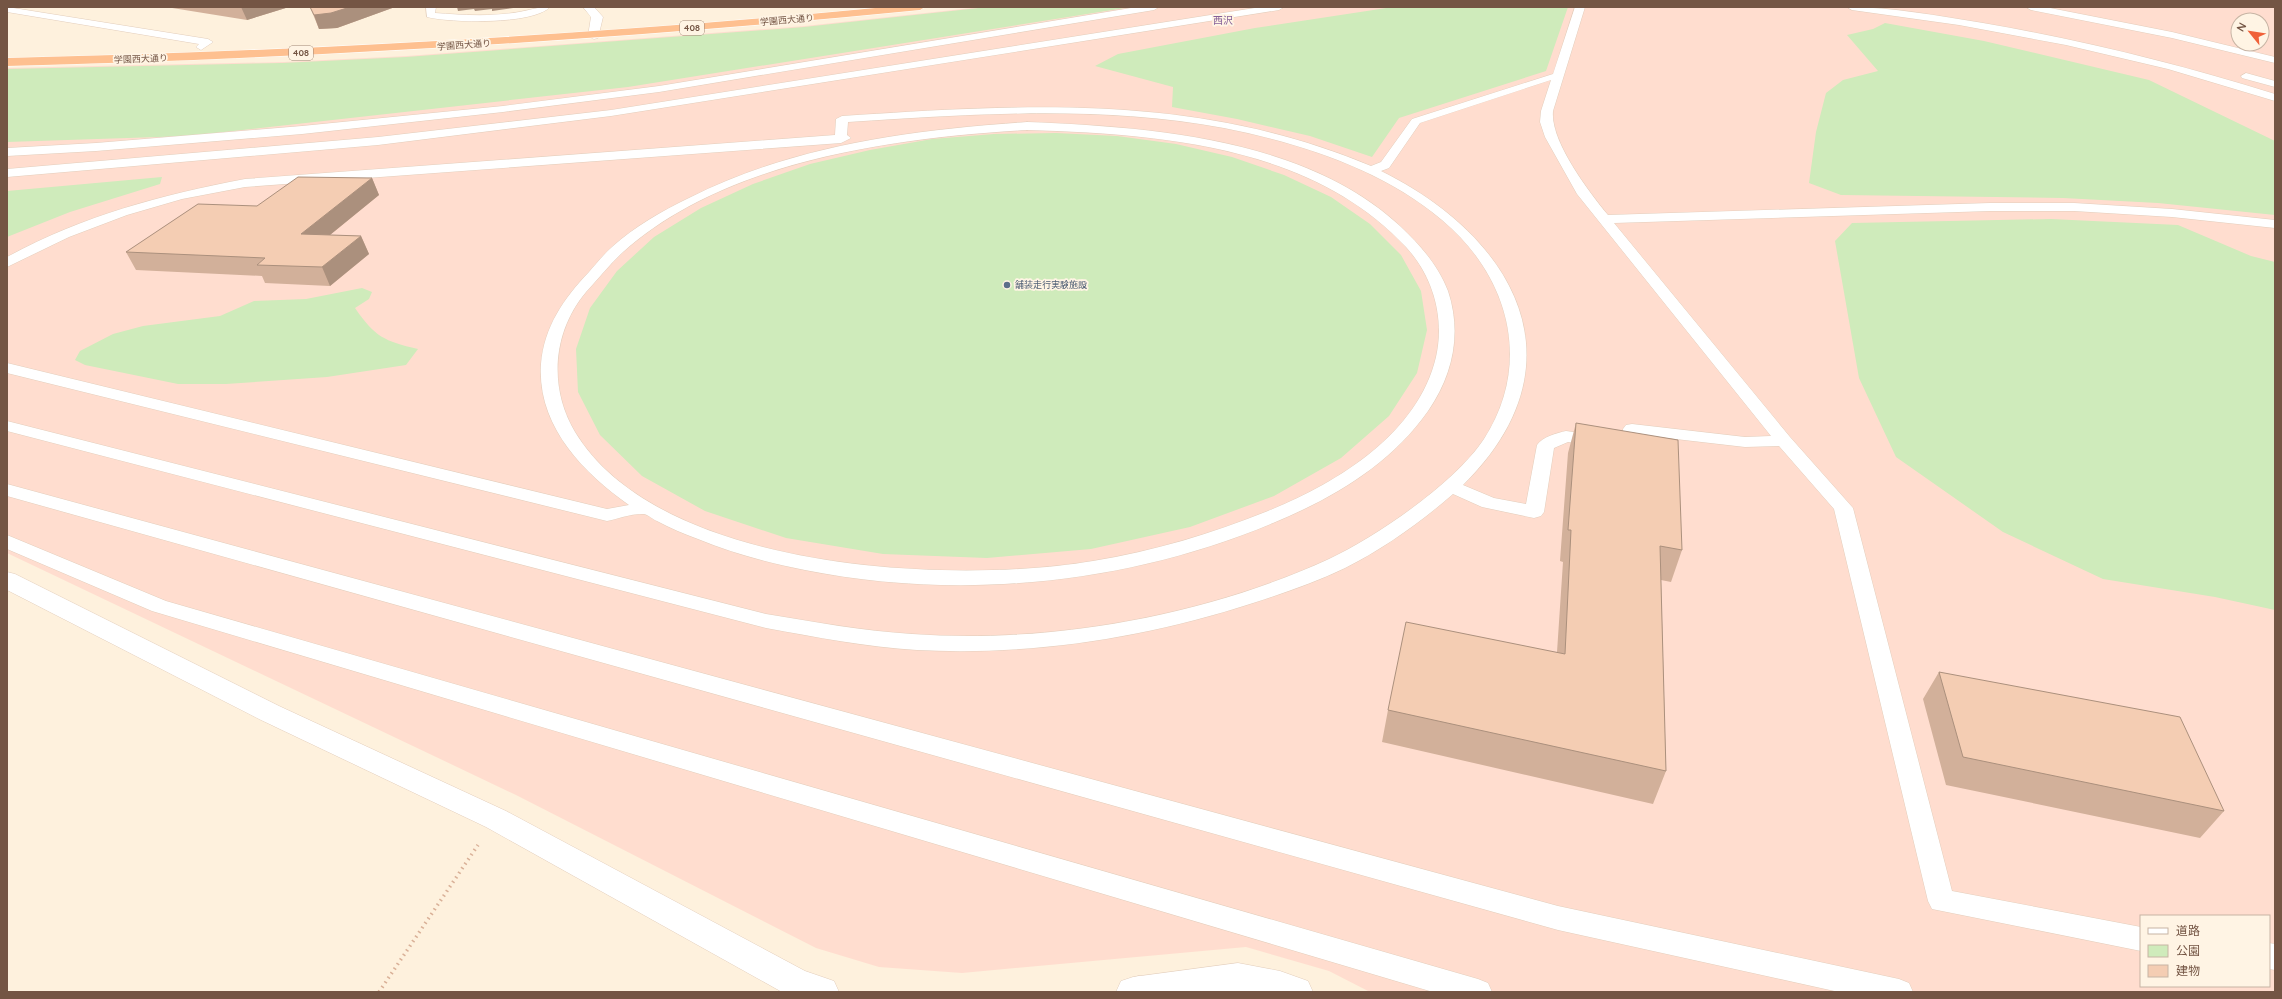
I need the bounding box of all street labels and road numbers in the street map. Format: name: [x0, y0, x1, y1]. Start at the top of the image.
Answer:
street label: 学園西大通り: [760, 12, 814, 27]
road number: 408: [680, 21, 704, 35]
street label: 学園西大通り: [437, 37, 491, 52]
road number: 408: [289, 46, 313, 60]
street label: 学園西大通り: [114, 52, 168, 65]

